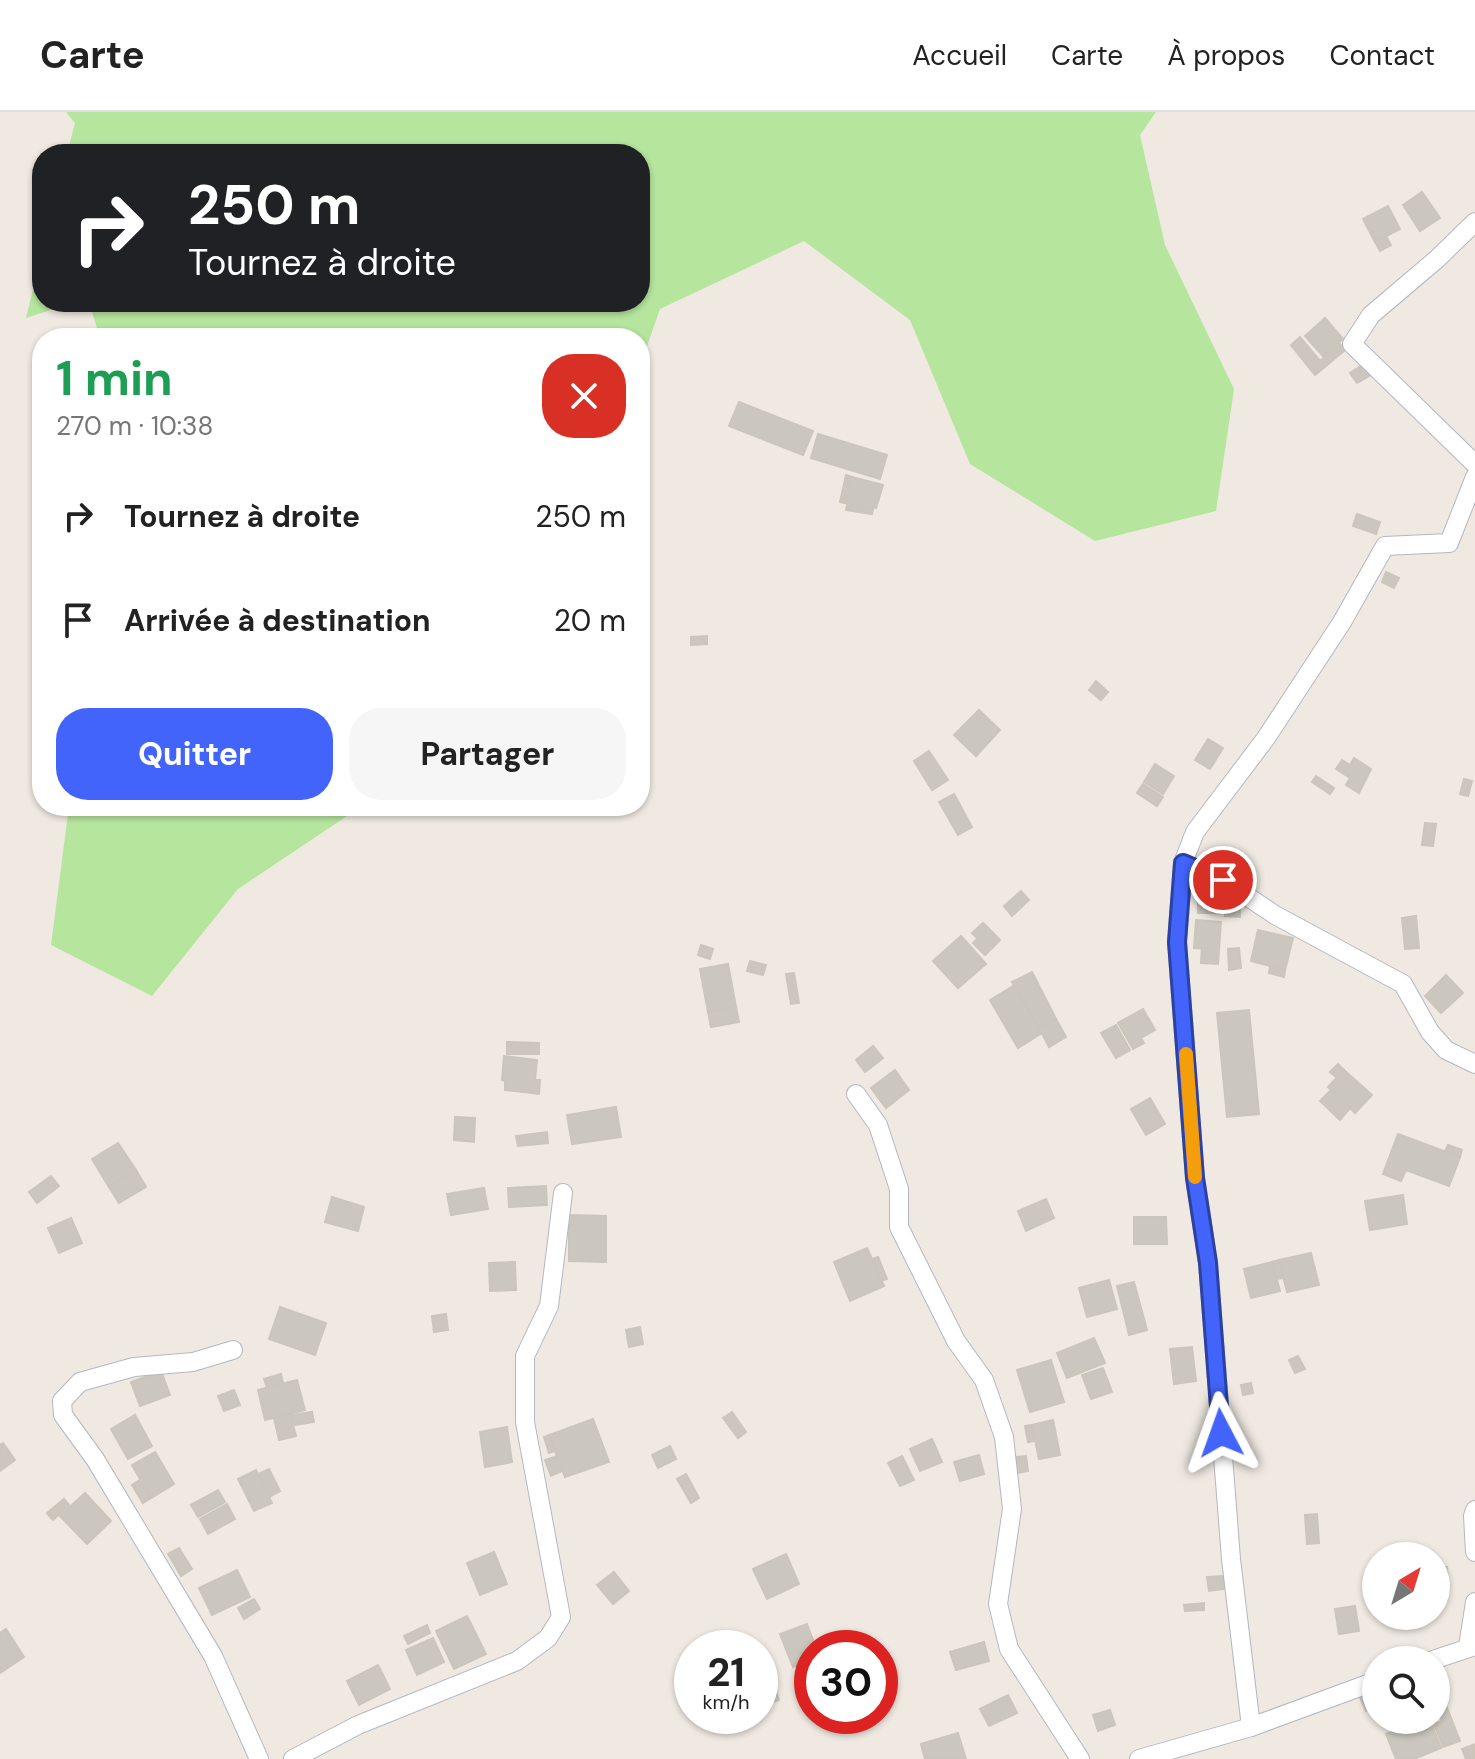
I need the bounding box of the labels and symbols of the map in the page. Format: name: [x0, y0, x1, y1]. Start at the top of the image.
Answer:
pin: [1189, 846, 1257, 914]
position arrow: [1179, 1391, 1263, 1475]
north arrow: [1362, 1542, 1450, 1630]
speed limit sign: 30: [794, 1630, 898, 1734]

